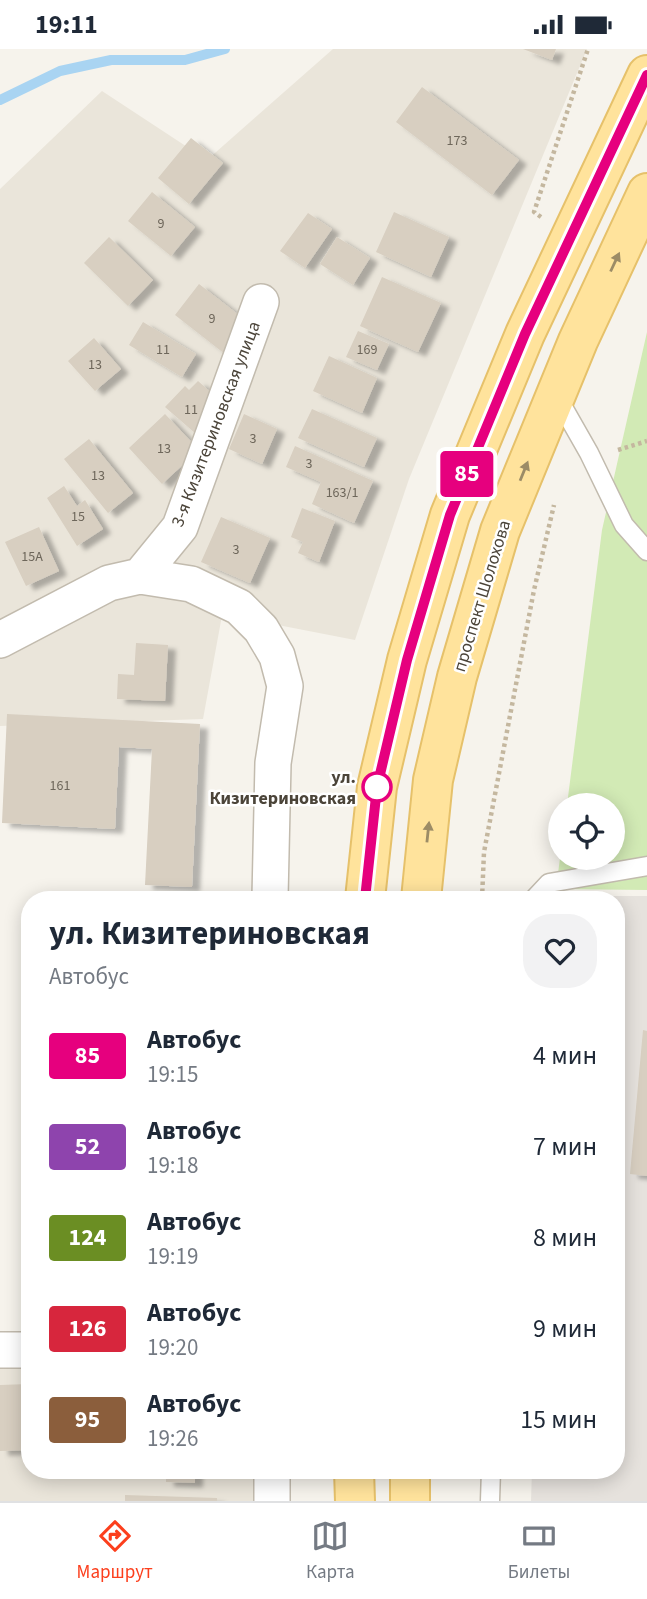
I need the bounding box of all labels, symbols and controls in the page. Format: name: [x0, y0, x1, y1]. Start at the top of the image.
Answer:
text: 19:11: [35, 6, 98, 43]
house number: 173: [447, 131, 467, 151]
house number: 9: [158, 214, 165, 234]
one-way arrow: [610, 252, 621, 273]
house number: 9: [209, 309, 216, 329]
street label: 3-я Кизитериновская улица: [167, 318, 265, 530]
house number: 11: [156, 340, 170, 360]
house number: 169: [357, 340, 377, 360]
house number: 13: [88, 355, 102, 375]
house number: 11: [184, 400, 198, 420]
house number: 3: [250, 431, 256, 447]
house number: 13: [157, 439, 171, 459]
line badge: 85: [435, 451, 498, 497]
house number: 3: [306, 454, 313, 474]
text: 85: [454, 456, 480, 491]
one-way arrow: [519, 461, 530, 482]
house number: 13: [91, 466, 105, 486]
house number: 163/1: [326, 483, 358, 503]
house number: 15: [71, 507, 85, 527]
street label: проспект Шолохова: [447, 517, 517, 675]
house number: 3: [233, 540, 240, 560]
house number: 15А: [21, 547, 43, 567]
place label: ул. Кизитериновская: [209, 765, 356, 811]
marker: ул. Кизитериновская: [362, 772, 392, 802]
house number: 161: [50, 776, 70, 796]
map controls: [548, 793, 625, 870]
button: locate: [548, 793, 625, 870]
one-way arrow: [422, 820, 433, 842]
text: ул. Кизитериновская: [49, 910, 370, 957]
button: heart: [523, 914, 597, 988]
text: Автобус: [49, 960, 129, 993]
text: Автобус: [147, 1021, 241, 1058]
text: 4 мин: [533, 1037, 597, 1074]
text: 85: [75, 1038, 100, 1073]
text: 19:15: [147, 1058, 198, 1091]
text: Автобус: [147, 1112, 241, 1149]
text: 7 мин: [533, 1128, 597, 1165]
text: 52: [75, 1129, 100, 1164]
text: 19:18: [147, 1149, 198, 1182]
text: Автобус: [147, 1203, 241, 1240]
text: 8 мин: [533, 1219, 597, 1256]
text: 124: [68, 1220, 107, 1255]
text: 19:19: [147, 1240, 198, 1273]
text: Автобус: [147, 1294, 241, 1331]
text: 9 мин: [533, 1310, 597, 1347]
text: 126: [68, 1311, 107, 1346]
text: 19:20: [147, 1331, 198, 1364]
text: Автобус: [147, 1385, 241, 1422]
text: 15 мин: [520, 1401, 597, 1438]
text: 95: [75, 1402, 100, 1437]
text: 19:26: [147, 1422, 198, 1455]
tab: Маршрут: [77, 1517, 153, 1586]
tab: Карта: [306, 1517, 355, 1586]
tab: Билеты: [508, 1517, 570, 1586]

